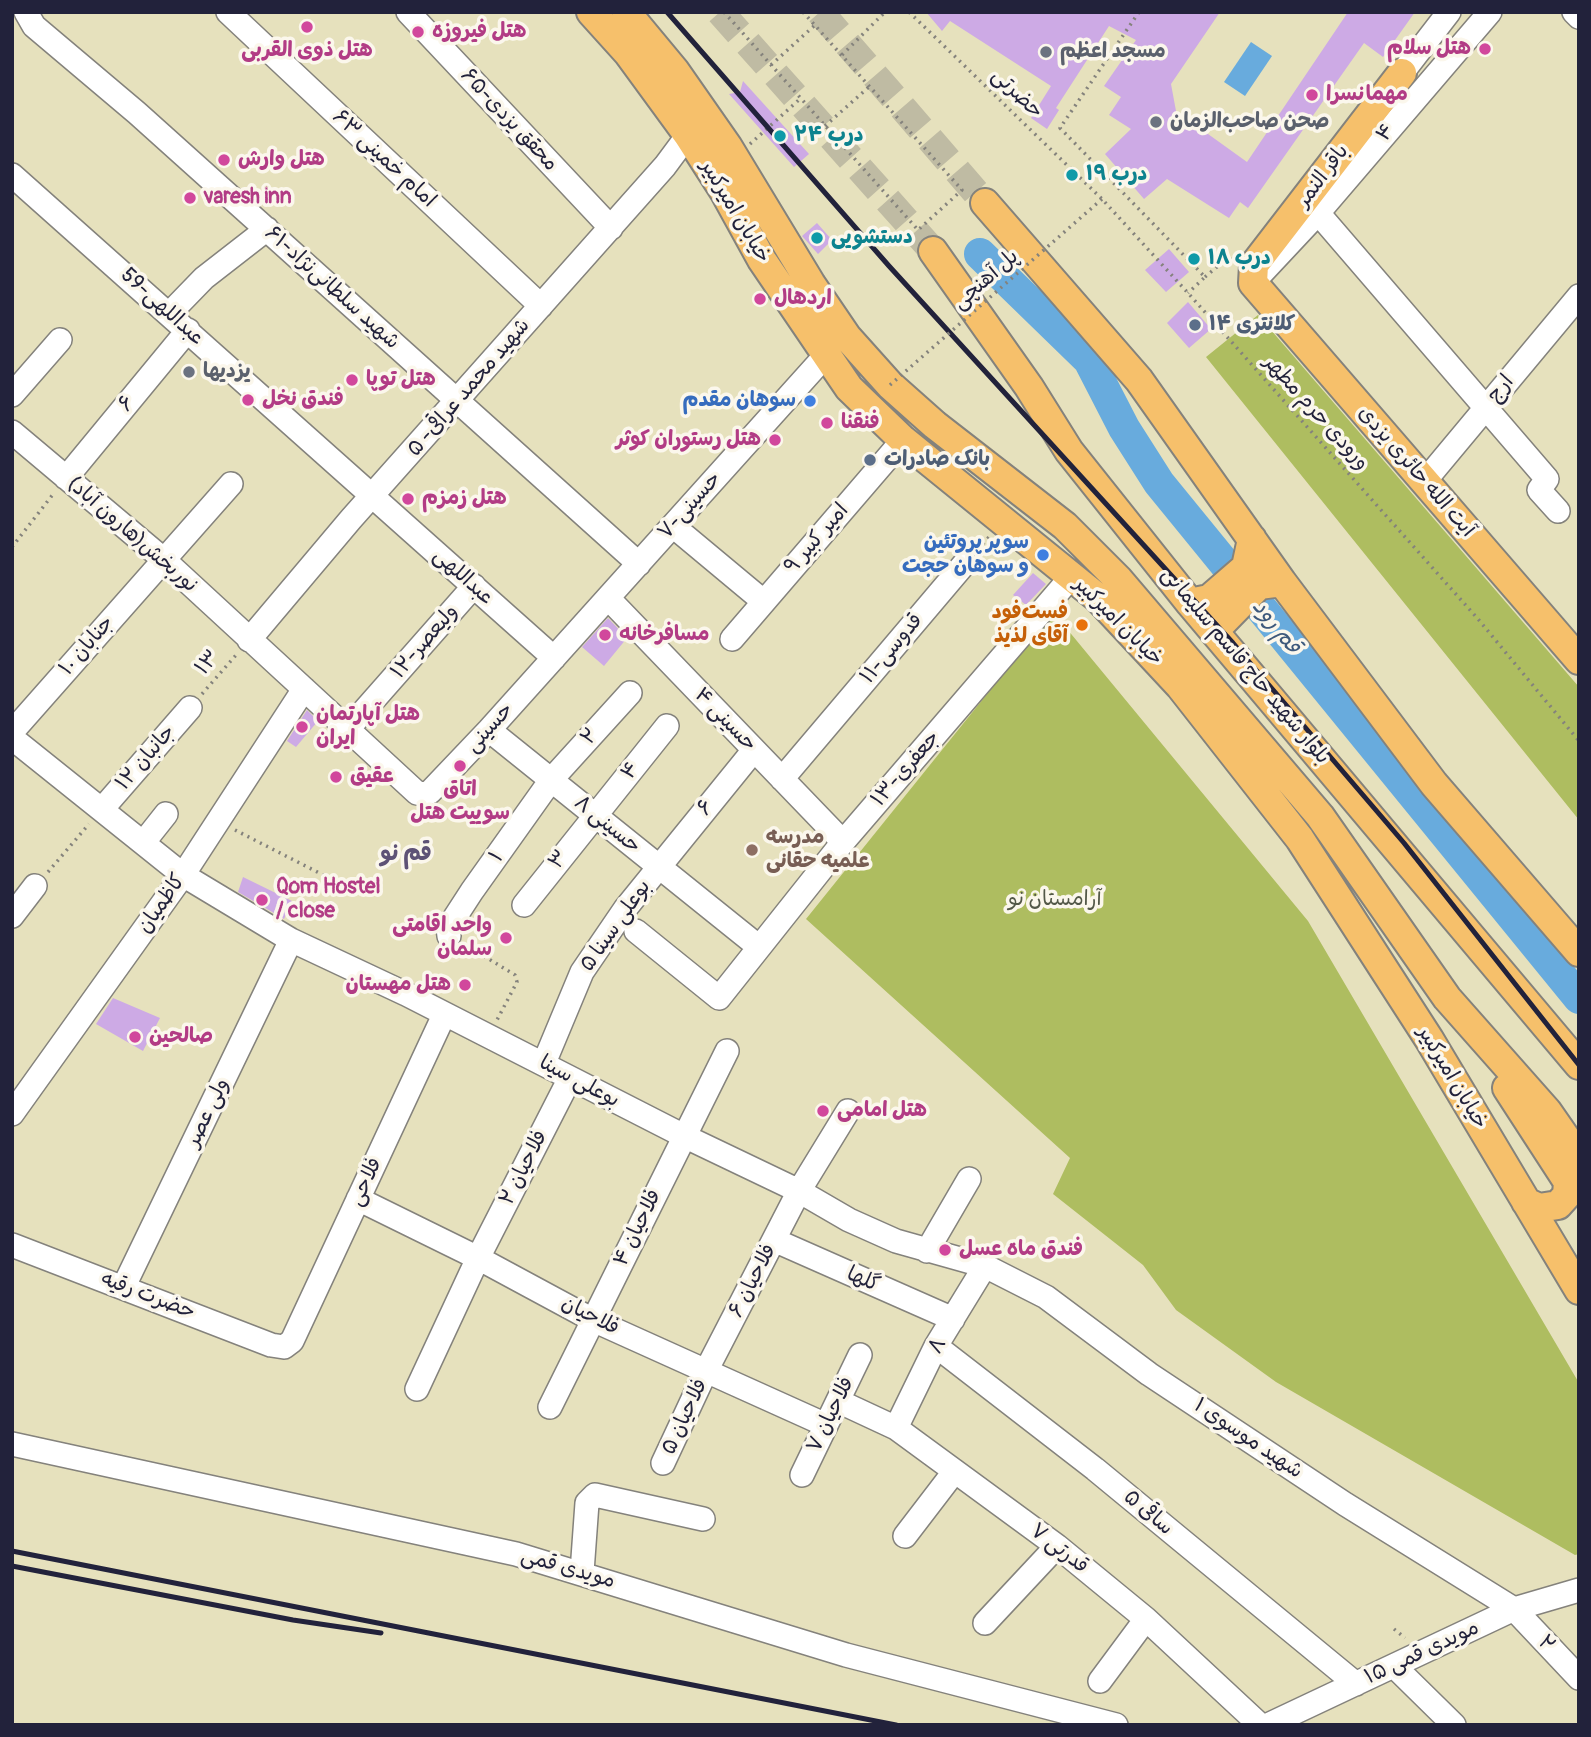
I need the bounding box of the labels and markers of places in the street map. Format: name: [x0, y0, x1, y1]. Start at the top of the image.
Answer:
marker: هتل ذوی القربی: [299, 19, 315, 35]
place label: هتل فیروزه: [432, 19, 526, 45]
marker: هتل فیروزه: [410, 24, 426, 40]
place label: هتل سلام: [1387, 36, 1471, 62]
place label: هتل ذوی القربی: [241, 38, 373, 64]
place label: مسجد اعظم: [1060, 39, 1166, 65]
marker: هتل سلام: [1477, 41, 1493, 57]
marker: مسجد اعظم: [1038, 44, 1054, 60]
place label: مهمانسرا: [1326, 82, 1408, 108]
marker: مهمانسرا: [1304, 87, 1320, 103]
place label: صحن صاحب‌الزمان: [1170, 109, 1329, 135]
marker: صحن صاحب‌الزمان: [1148, 114, 1164, 130]
place label: درب ۲۴: [794, 123, 864, 149]
marker: درب ۲۴: [772, 128, 788, 144]
place label: هتل وارش: [238, 147, 325, 173]
marker: هتل وارش: [216, 152, 232, 168]
place label: درب ۱۹: [1086, 162, 1147, 188]
marker: درب ۱۹: [1064, 167, 1080, 183]
place label: varesh inn: [204, 185, 292, 211]
marker: varesh inn: [182, 190, 198, 206]
place label: دستشویی: [831, 225, 913, 251]
marker: دستشویی: [809, 230, 825, 246]
place label: درب ۱۸: [1208, 246, 1271, 272]
marker: درب ۱۸: [1186, 251, 1202, 267]
place label: اردهال: [774, 286, 832, 312]
marker: اردهال: [752, 291, 768, 307]
place label: کلانتری ۱۴: [1209, 312, 1295, 338]
marker: کلانتری ۱۴: [1187, 317, 1203, 333]
place label: یزدیها: [203, 359, 251, 385]
marker: یزدیها: [181, 364, 197, 380]
place label: هتل توپا: [366, 367, 436, 393]
marker: هتل توپا: [344, 372, 360, 388]
place label: فندق نخل: [262, 387, 344, 413]
place label: سوهان مقدم: [683, 388, 796, 414]
marker: فندق نخل: [240, 392, 256, 408]
marker: سوهان مقدم: [802, 393, 818, 409]
place label: فنقنا: [841, 410, 880, 436]
marker: فنقنا: [819, 415, 835, 431]
place label: هتل رستوران کوثر: [616, 427, 761, 453]
marker: هتل رستوران کوثر: [767, 432, 783, 448]
place label: بانک صادرات: [884, 447, 990, 473]
marker: بانک صادرات: [862, 452, 878, 468]
place label: هتل زمزم: [422, 486, 507, 512]
marker: هتل زمزم: [400, 491, 416, 507]
place label: سوپر پروتئین و سوهان حجت: [902, 530, 1029, 580]
marker: سوپر پروتئین و سوهان حجت: [1035, 547, 1051, 563]
place label: فست‌فود آقای لذیذ: [992, 600, 1068, 650]
marker: فست‌فود آقای لذیذ: [1074, 617, 1090, 633]
place label: مسافرخانه: [619, 622, 710, 648]
marker: مسافرخانه: [597, 627, 613, 643]
place label: هتل آپارتمان ایران: [316, 702, 420, 752]
marker: هتل آپارتمان ایران: [294, 719, 310, 735]
marker: اتاق سوییت هتل: [452, 758, 468, 774]
place label: عقیق: [350, 764, 394, 790]
marker: عقیق: [328, 769, 344, 785]
place label: اتاق سوییت هتل: [410, 777, 510, 827]
place label: مدرسه علمیه حقانی: [766, 825, 869, 875]
marker: مدرسه علمیه حقانی: [744, 842, 760, 858]
place label: Qom Hostel / close: [276, 875, 380, 925]
marker: Qom Hostel / close: [254, 892, 270, 908]
place label: واحد اقامتی سلمان: [392, 913, 492, 963]
marker: واحد اقامتی سلمان: [498, 930, 514, 946]
place label: هتل مهستان: [345, 972, 451, 998]
marker: هتل مهستان: [457, 977, 473, 993]
place label: صالحین: [149, 1024, 213, 1050]
marker: صالحین: [127, 1029, 143, 1045]
place label: هتل امامی: [837, 1098, 927, 1124]
marker: هتل امامی: [815, 1103, 831, 1119]
place label: فندق ماه عسل: [959, 1237, 1083, 1263]
marker: فندق ماه عسل: [937, 1242, 953, 1258]

